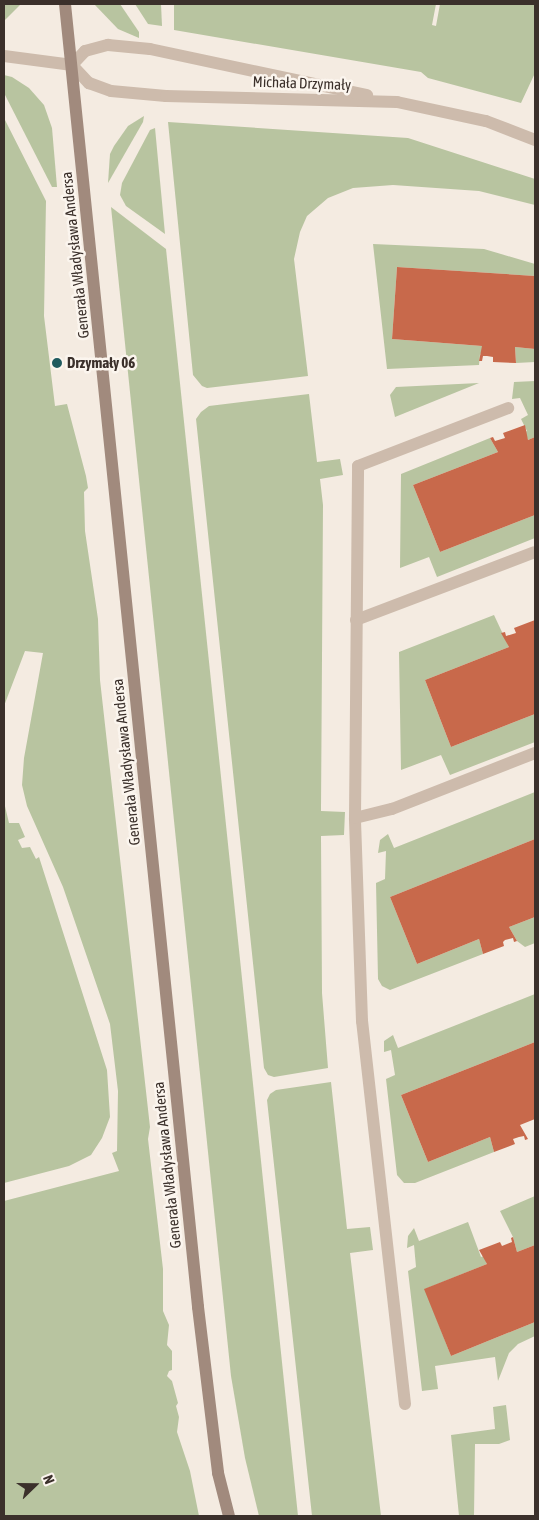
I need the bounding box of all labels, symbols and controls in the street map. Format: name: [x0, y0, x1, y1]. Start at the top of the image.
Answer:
street label: Michała Drzymały: [252, 72, 352, 94]
street label: Generała Władysława Andersa: [57, 171, 93, 339]
place label: Drzymały 06: [67, 354, 135, 372]
marker: Drzymały 06: [51, 357, 63, 369]
street label: Generała Władysława Andersa: [108, 678, 144, 846]
street label: Generała Władysława Andersa: [149, 1081, 185, 1249]
north arrow: [10, 1460, 60, 1510]
text: N: [40, 1473, 58, 1486]

